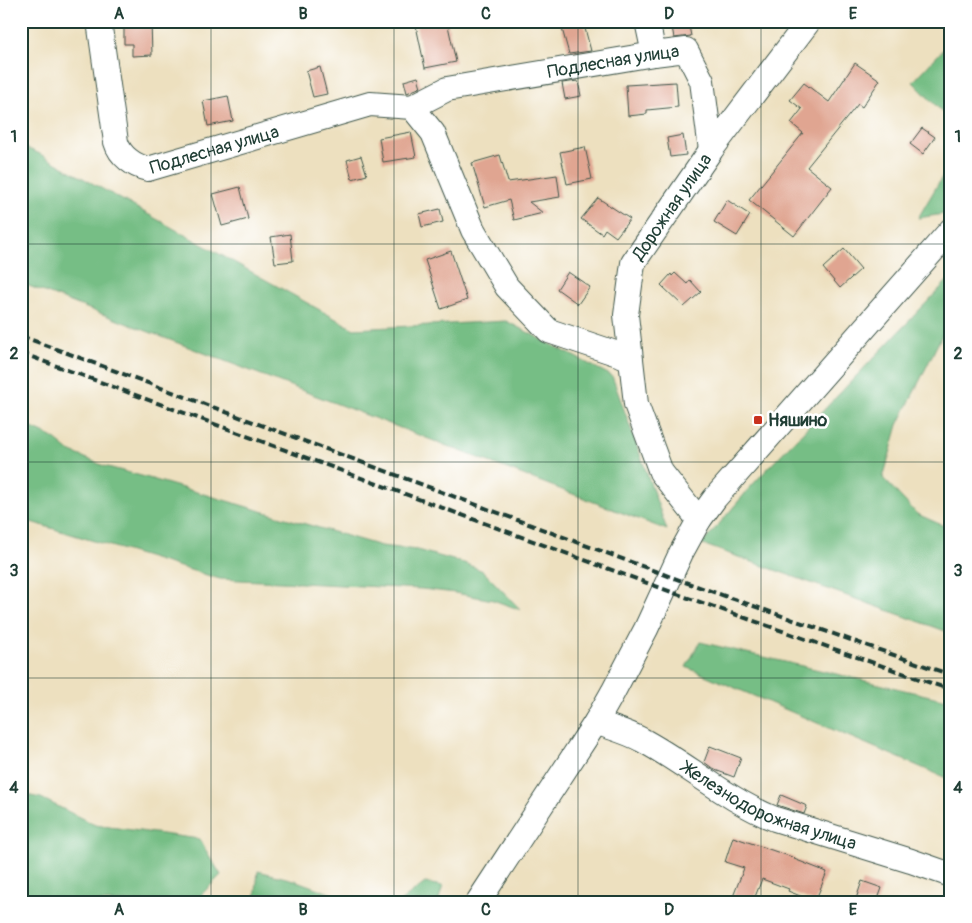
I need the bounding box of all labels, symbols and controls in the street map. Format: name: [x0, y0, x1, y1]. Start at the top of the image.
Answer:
text: A: [114, 4, 125, 24]
text: B: [298, 4, 308, 24]
text: C: [481, 4, 491, 24]
text: D: [664, 4, 674, 24]
text: E: [849, 4, 858, 24]
street label: Подлесная улица: [546, 39, 681, 83]
street label: Подлесная улица: [147, 120, 281, 179]
text: 1: [11, 127, 17, 147]
text: 1: [955, 127, 961, 147]
street label: Дорожная улица: [626, 149, 717, 265]
text: 2: [10, 344, 19, 364]
text: 2: [954, 344, 963, 364]
place label: Няшино: [768, 409, 828, 432]
marker: Няшино: [752, 414, 764, 426]
text: 3: [10, 561, 19, 581]
text: 3: [954, 561, 963, 581]
street label: Железнодорожная улица: [675, 755, 859, 855]
text: 4: [9, 778, 19, 798]
text: 4: [953, 778, 963, 798]
text: A: [114, 900, 125, 920]
text: B: [298, 900, 308, 920]
text: C: [481, 900, 491, 920]
text: D: [664, 900, 674, 920]
text: E: [849, 900, 858, 920]

